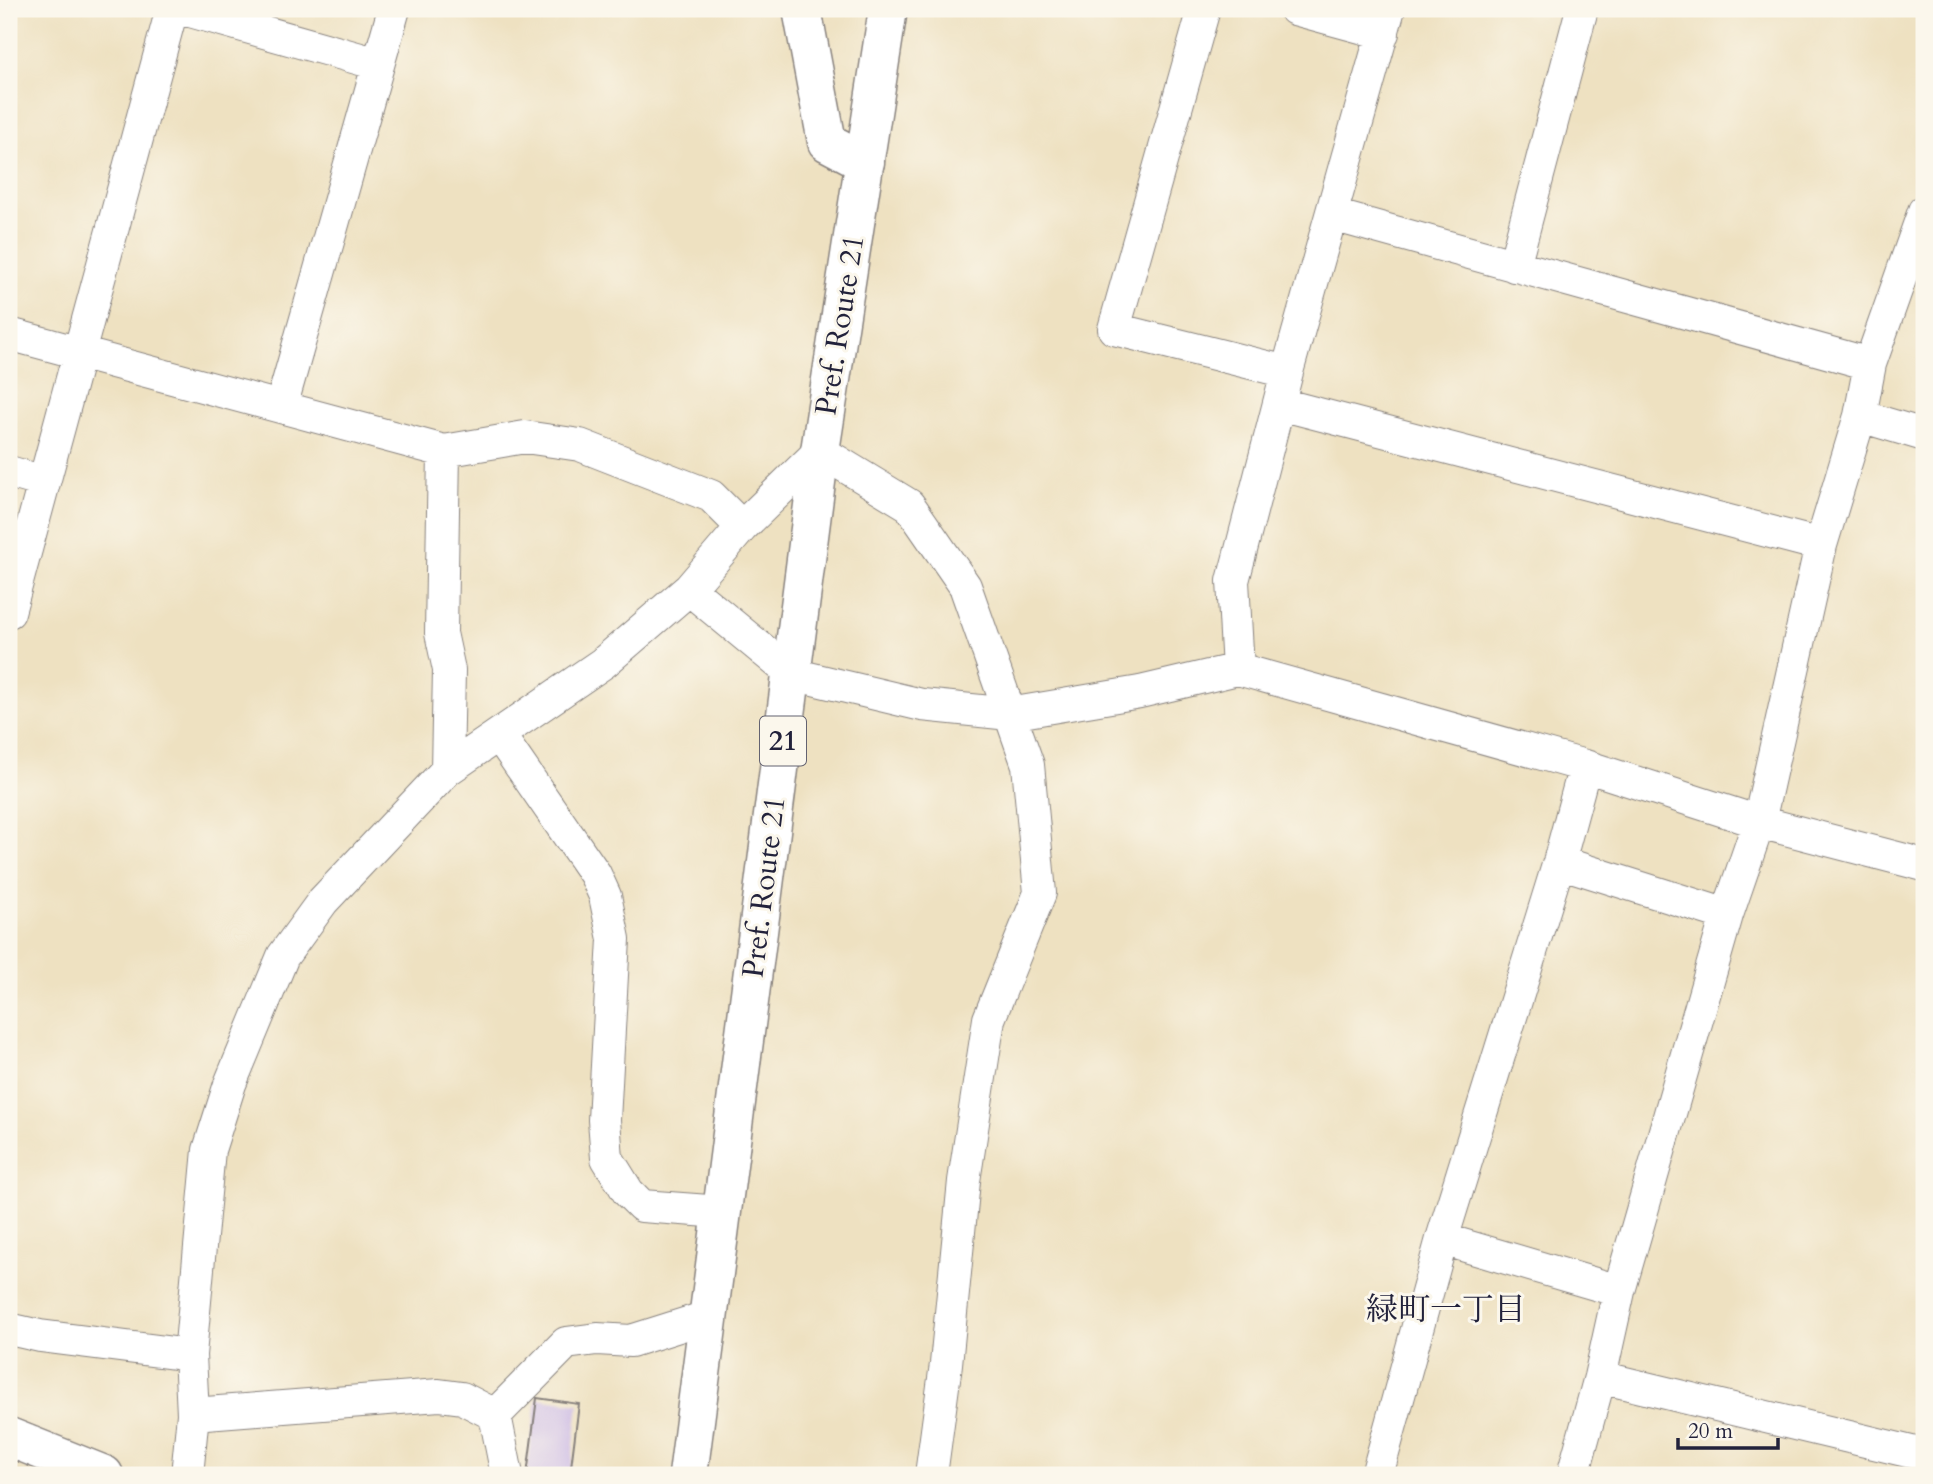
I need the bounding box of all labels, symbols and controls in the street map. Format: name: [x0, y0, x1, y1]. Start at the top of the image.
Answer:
street label: Pref. Route 21: [805, 232, 875, 418]
road number: 21: [760, 716, 806, 766]
street label: Pref. Route 21: [733, 794, 795, 980]
district label: 緑町一丁目: [1366, 1288, 1526, 1332]
scale bar: [1678, 1407, 1777, 1451]
text: 20 m: [1688, 1417, 1733, 1446]

